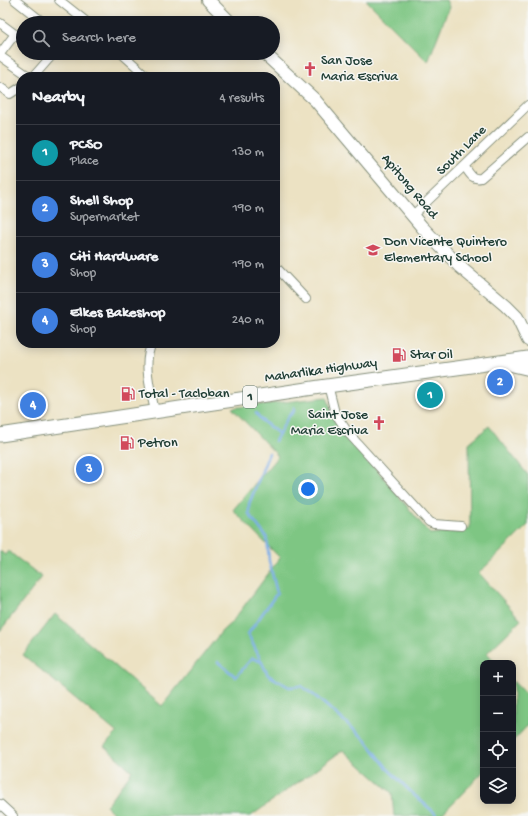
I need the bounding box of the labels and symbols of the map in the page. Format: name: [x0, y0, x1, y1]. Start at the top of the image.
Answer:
place label: San Jose Maria Escriva: [321, 53, 399, 86]
church icon: San Jose Maria Escriva: [302, 61, 318, 77]
street label: South Lane: [433, 122, 491, 180]
street label: Apitong Road: [377, 151, 442, 224]
place label: Don Vicente Quintero Elementary School: [383, 234, 507, 267]
school or university icon: Don Vicente Quintero Elementary School: [365, 242, 381, 258]
fuel station icon: Star Oil: [391, 347, 407, 363]
place label: Star Oil: [410, 347, 453, 364]
street label: Maharlika Highway: [264, 355, 378, 387]
pin: 2: [487, 367, 513, 397]
pin: 1: [417, 380, 443, 410]
fuel station icon: Total - Tacloban: [120, 386, 136, 402]
place label: Total - Tacloban: [138, 386, 230, 403]
road number: 1: [243, 386, 257, 408]
pin: 4: [20, 390, 46, 420]
place label: Saint Jose Maria Escriva: [291, 407, 369, 440]
church icon: Saint Jose Maria Escriva: [371, 415, 387, 431]
fuel station icon: Petron: [119, 435, 135, 451]
place label: Petron: [137, 435, 178, 452]
pin: 3: [76, 454, 102, 484]
your location: [298, 479, 318, 499]

